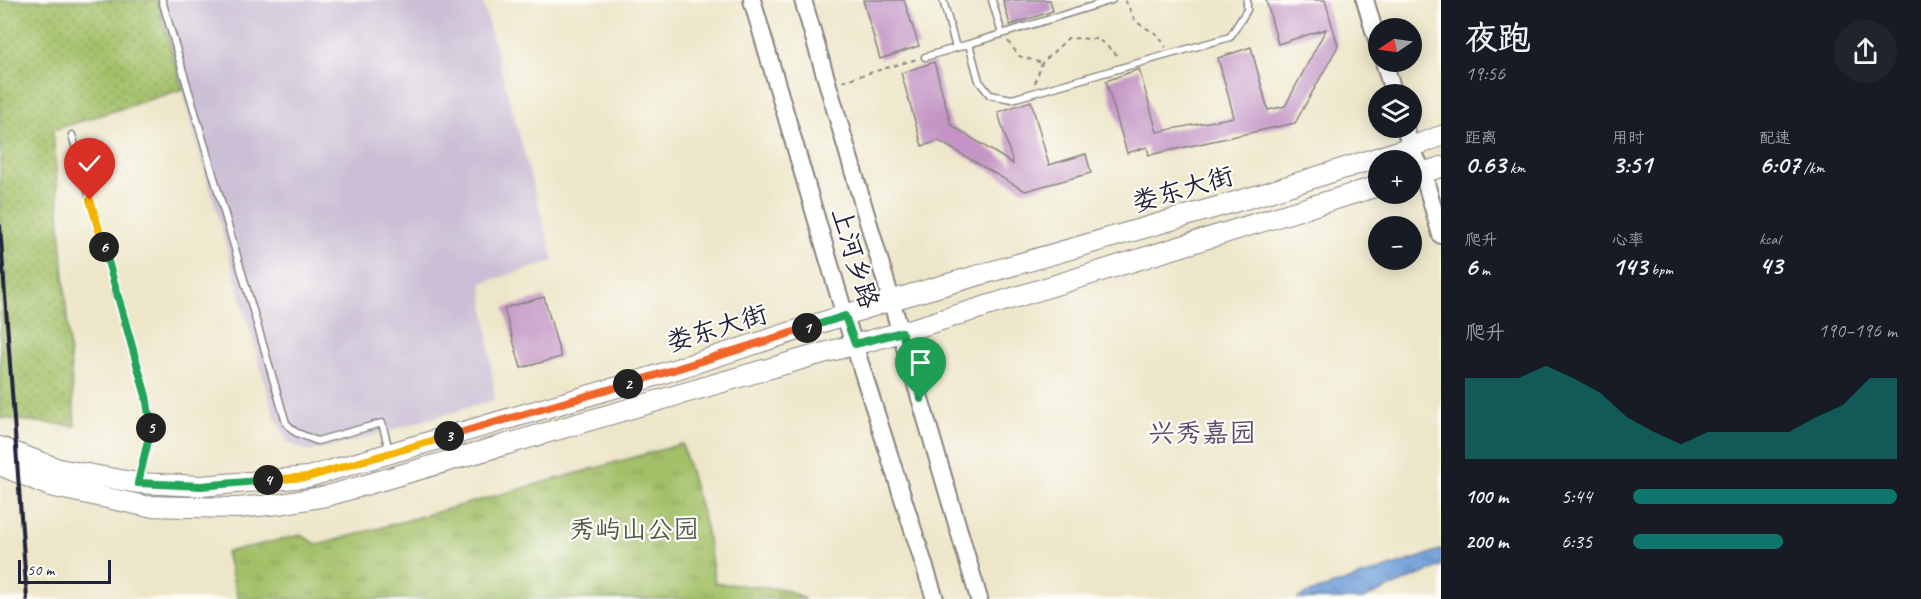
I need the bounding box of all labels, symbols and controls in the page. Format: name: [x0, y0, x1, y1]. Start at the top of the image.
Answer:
text: 夜跑: [1465, 17, 1531, 59]
north arrow: [1368, 18, 1422, 72]
map controls: [1368, 18, 1422, 270]
button: share: [1834, 20, 1897, 83]
text: 19:56: [1465, 61, 1505, 86]
button: layers: [1368, 84, 1422, 138]
text: 距离: [1465, 128, 1497, 148]
text: 用时: [1612, 128, 1644, 148]
text: 配速: [1759, 128, 1791, 148]
pin: [64, 138, 115, 200]
icon: check: [73, 147, 106, 180]
text: 0.63: [1465, 148, 1506, 181]
text: 3:51: [1612, 148, 1652, 181]
text: 6:07: [1759, 148, 1800, 181]
button: +: [1368, 150, 1422, 204]
text: km: [1506, 158, 1525, 178]
text: /km: [1800, 158, 1825, 178]
street label: 娄东大街: [1128, 159, 1238, 219]
street label: 上河乡路: [824, 203, 886, 313]
button: −: [1368, 216, 1422, 270]
text: kcal: [1759, 229, 1780, 249]
text: 爬升: [1465, 230, 1497, 250]
text: 心率: [1612, 230, 1644, 250]
pin: 6: [89, 232, 119, 262]
text: 6: [100, 237, 108, 257]
text: 43: [1759, 249, 1782, 282]
text: 6: [1465, 250, 1477, 283]
text: 143: [1612, 250, 1647, 283]
text: m: [1477, 260, 1490, 280]
text: bpm: [1647, 260, 1673, 280]
street label: 娄东大街: [662, 297, 772, 359]
pin: 1: [792, 313, 822, 343]
text: 1: [803, 318, 811, 338]
text: 190–196 m: [1818, 318, 1897, 343]
text: 爬升: [1465, 320, 1505, 345]
pin: [895, 337, 946, 399]
icon: arrive: [904, 346, 937, 379]
pin: 2: [613, 369, 643, 399]
text: 2: [624, 374, 632, 394]
pin: 5: [136, 413, 166, 443]
district label: 兴秀嘉园: [1148, 416, 1256, 450]
text: 5: [148, 418, 154, 438]
pin: 3: [434, 421, 464, 451]
text: 3: [445, 426, 453, 446]
pin: 4: [253, 465, 283, 495]
text: 4: [264, 470, 272, 490]
text: 100 m: [1465, 484, 1508, 509]
text: 5:44: [1561, 484, 1592, 509]
park label: 秀屿山公园: [569, 513, 699, 546]
text: 200 m: [1465, 529, 1508, 554]
text: 6:35: [1561, 529, 1592, 554]
scale bar: [18, 557, 111, 584]
text: 50 m: [27, 560, 54, 580]

